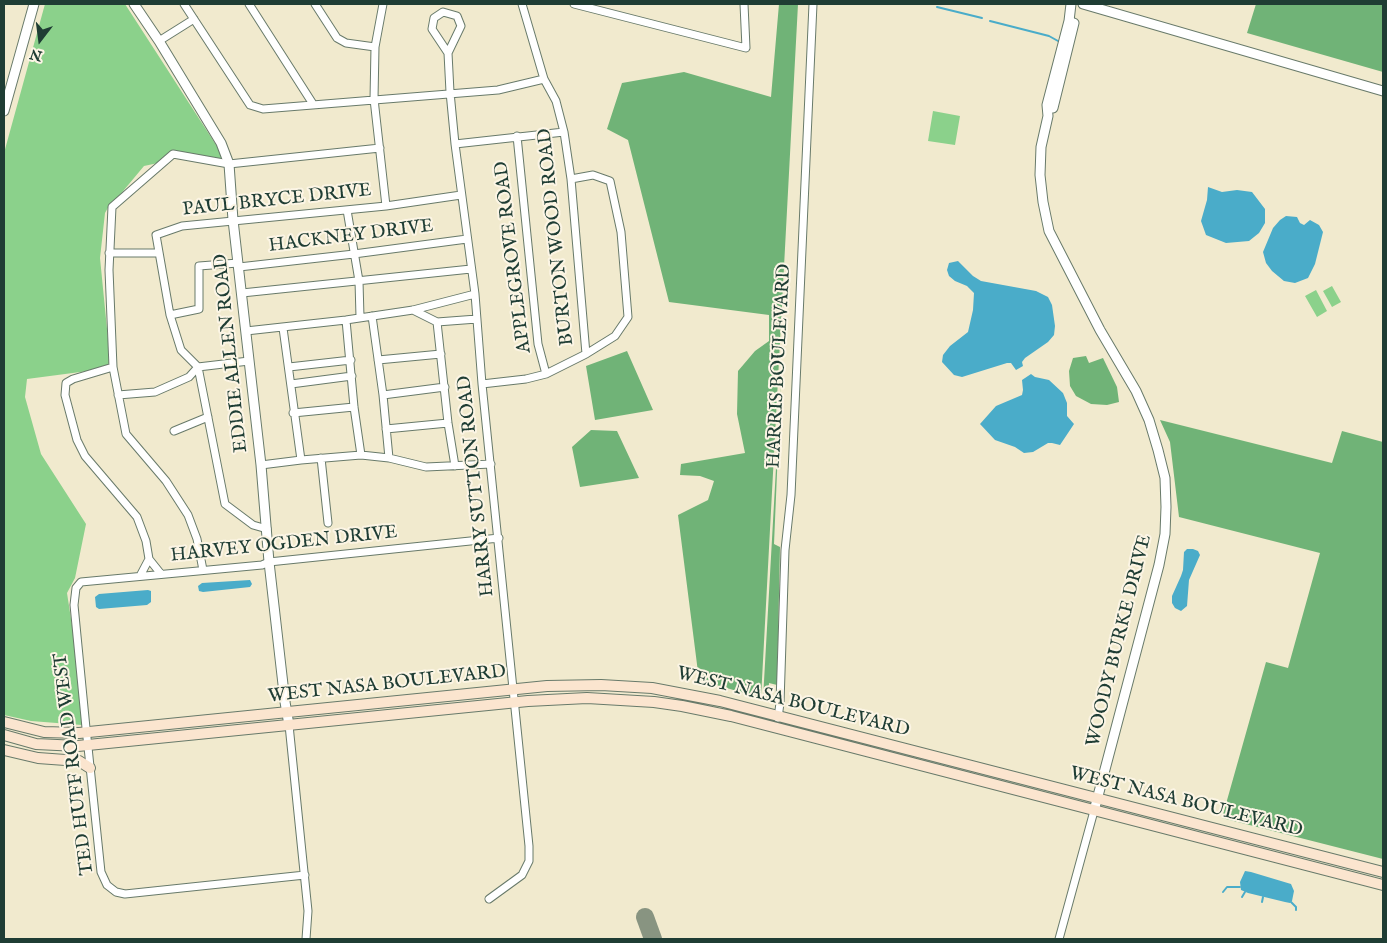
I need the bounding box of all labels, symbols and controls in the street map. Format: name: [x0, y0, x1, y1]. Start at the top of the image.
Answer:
north arrow: [15, 15, 65, 65]
text: N: [28, 44, 44, 65]
street label: BURTON WOOD ROAD: [534, 127, 580, 347]
street label: APPLEGROVE ROAD: [491, 160, 537, 354]
street label: PAUL BRYCE DRIVE: [181, 180, 373, 222]
street label: HACKNEY DRIVE: [267, 216, 435, 258]
street label: EDDIE ALLEN ROAD: [210, 252, 254, 454]
street label: HARRIS BOULEVARD: [763, 263, 797, 469]
street label: HARRY SUTTON ROAD: [454, 374, 500, 598]
street label: HARVEY OGDEN DRIVE: [169, 522, 399, 568]
street label: WOODY BURKE DRIVE: [1083, 533, 1157, 749]
street label: TED HUFF ROAD WEST: [50, 652, 100, 876]
street label: WEST NASA BOULEVARD: [267, 661, 507, 709]
street label: WEST NASA BOULEVARD: [674, 663, 912, 743]
street label: WEST NASA BOULEVARD: [1067, 763, 1305, 843]

